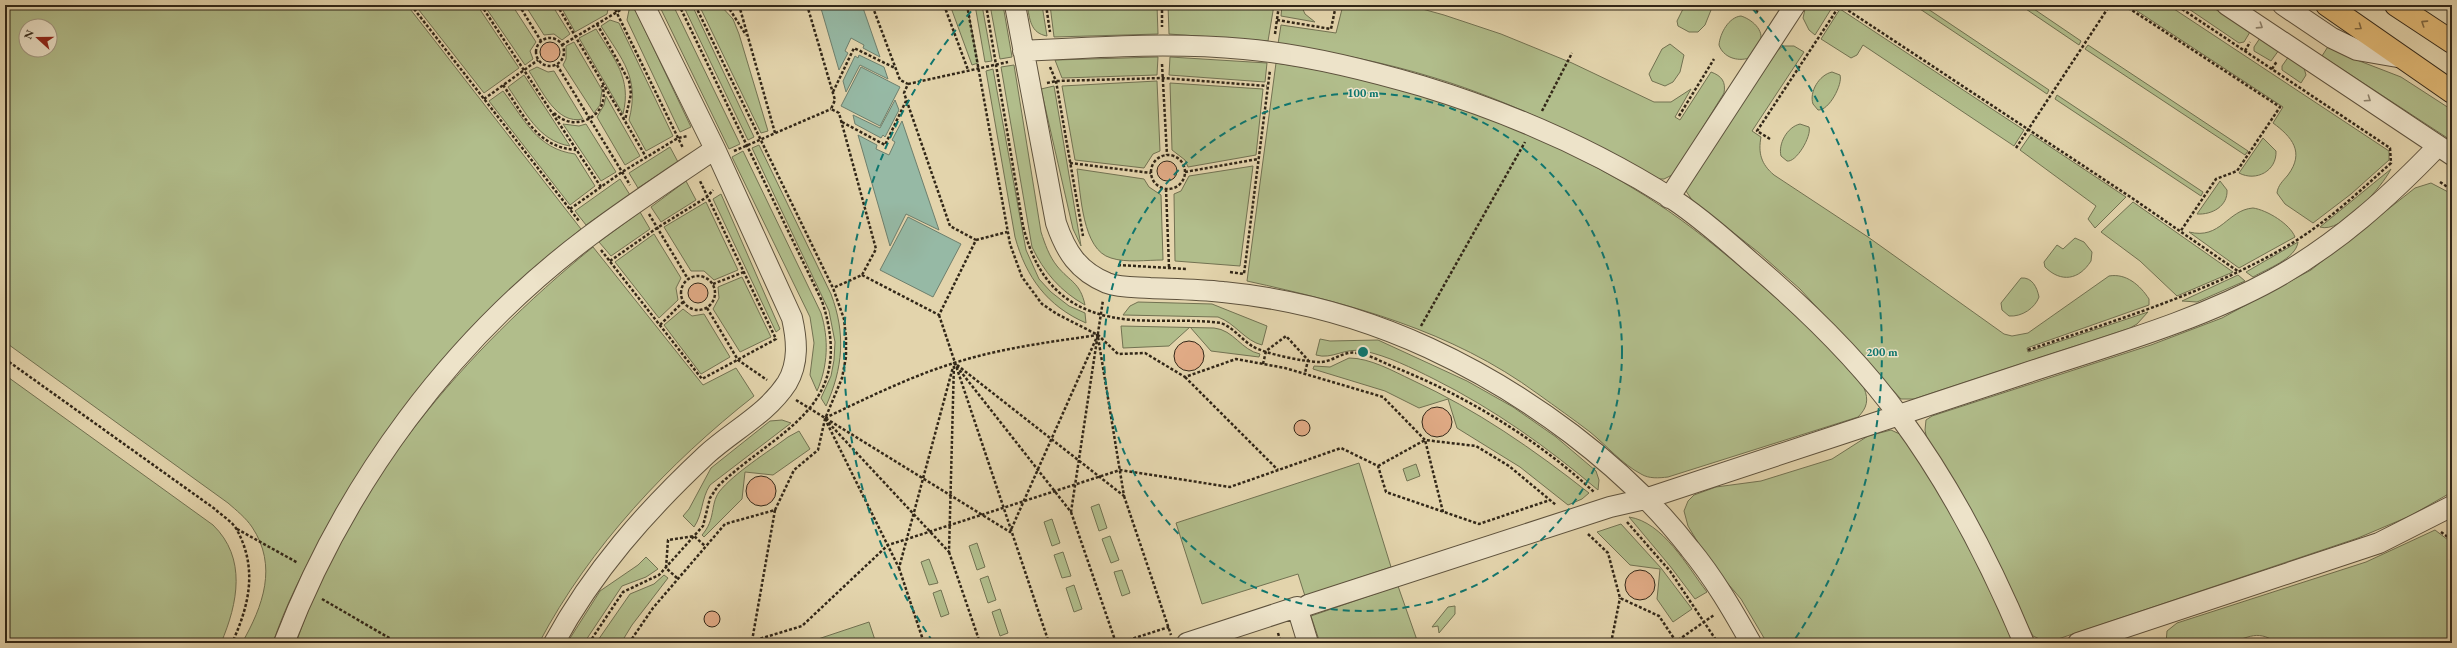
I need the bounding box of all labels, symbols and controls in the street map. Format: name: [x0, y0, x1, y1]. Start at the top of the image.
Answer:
north arrow: [18, 18, 58, 58]
one-way arrow: [2256, 21, 2263, 29]
one-way arrow: [2421, 21, 2428, 28]
one-way arrow: [2354, 22, 2361, 29]
text: N: [21, 28, 37, 41]
text: 100 m: [1347, 85, 1379, 101]
one-way arrow: [2364, 94, 2371, 102]
text: 200 m: [1866, 344, 1898, 360]
centre of rings: [1356, 345, 1370, 359]

